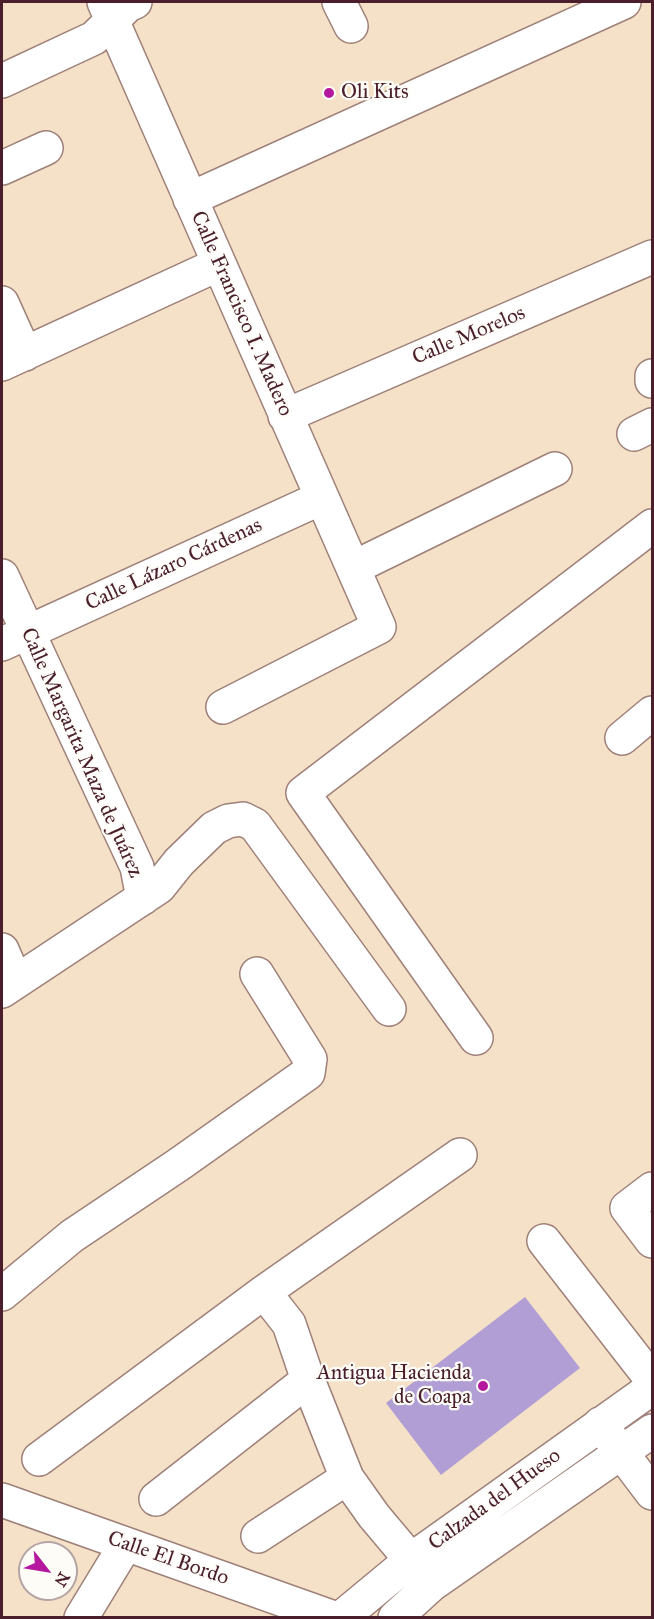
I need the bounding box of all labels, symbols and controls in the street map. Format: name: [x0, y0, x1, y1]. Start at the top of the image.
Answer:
place label: Oli Kits: [341, 80, 409, 106]
marker: Oli Kits: [322, 86, 336, 100]
street label: Calle Francisco I. Madero: [184, 208, 298, 420]
street label: Calle Morelos: [409, 301, 529, 371]
street label: Calle Lázaro Cárdenas: [82, 513, 266, 617]
street label: Calle Margarita Maza de Juárez: [14, 624, 148, 882]
place label: Antigua Hacienda de Coapa: [317, 1361, 471, 1411]
marker: Antigua Hacienda de Coapa: [476, 1379, 490, 1393]
street label: Calzada del Hueso: [424, 1444, 566, 1556]
street label: Calle El Bordo: [104, 1526, 232, 1592]
north arrow: [18, 1541, 78, 1601]
text: N: [51, 1569, 74, 1590]

